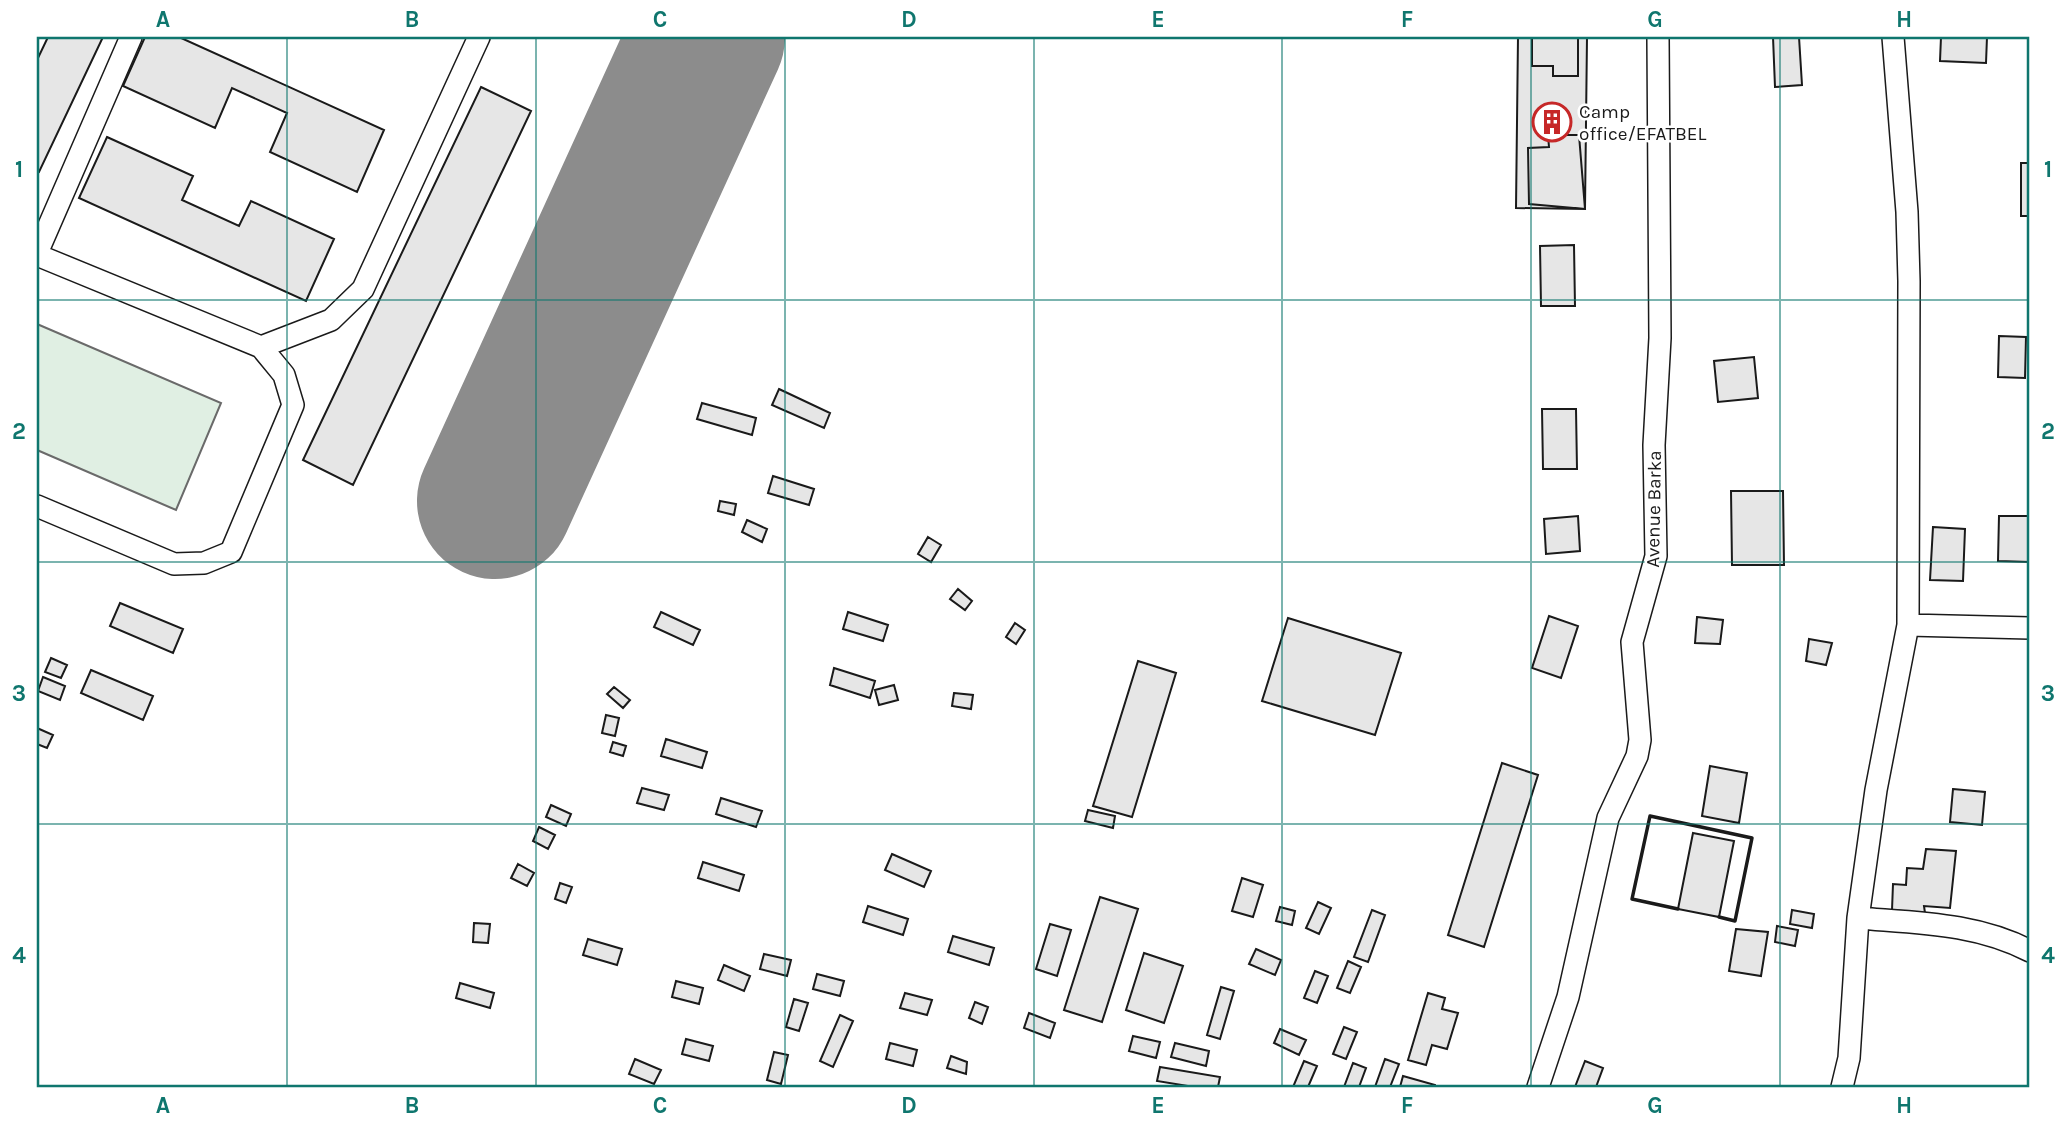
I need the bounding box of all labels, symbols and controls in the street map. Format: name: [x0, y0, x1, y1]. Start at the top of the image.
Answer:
text: A: [156, 6, 170, 33]
text: B: [405, 6, 419, 33]
text: C: [653, 6, 667, 33]
text: D: [901, 6, 917, 33]
text: E: [1151, 6, 1165, 33]
text: F: [1401, 6, 1413, 33]
text: G: [1647, 6, 1663, 33]
text: H: [1896, 6, 1912, 33]
building icon: Camp office/EFATBEL: [1531, 101, 1573, 143]
place label: Camp office/EFATBEL: [1579, 101, 1707, 145]
text: 1: [15, 156, 23, 183]
text: 1: [2044, 156, 2052, 183]
text: 2: [12, 418, 26, 445]
text: 2: [2041, 418, 2055, 445]
street label: Avenue Barka: [1642, 450, 1666, 568]
text: 3: [12, 680, 26, 707]
text: 3: [2041, 680, 2055, 707]
text: 4: [12, 942, 26, 969]
text: 4: [2041, 942, 2055, 969]
text: A: [156, 1092, 170, 1119]
text: B: [405, 1092, 419, 1119]
text: C: [653, 1092, 667, 1119]
text: D: [901, 1092, 917, 1119]
text: E: [1151, 1092, 1165, 1119]
text: F: [1401, 1092, 1413, 1119]
text: G: [1647, 1092, 1663, 1119]
text: H: [1896, 1092, 1912, 1119]

